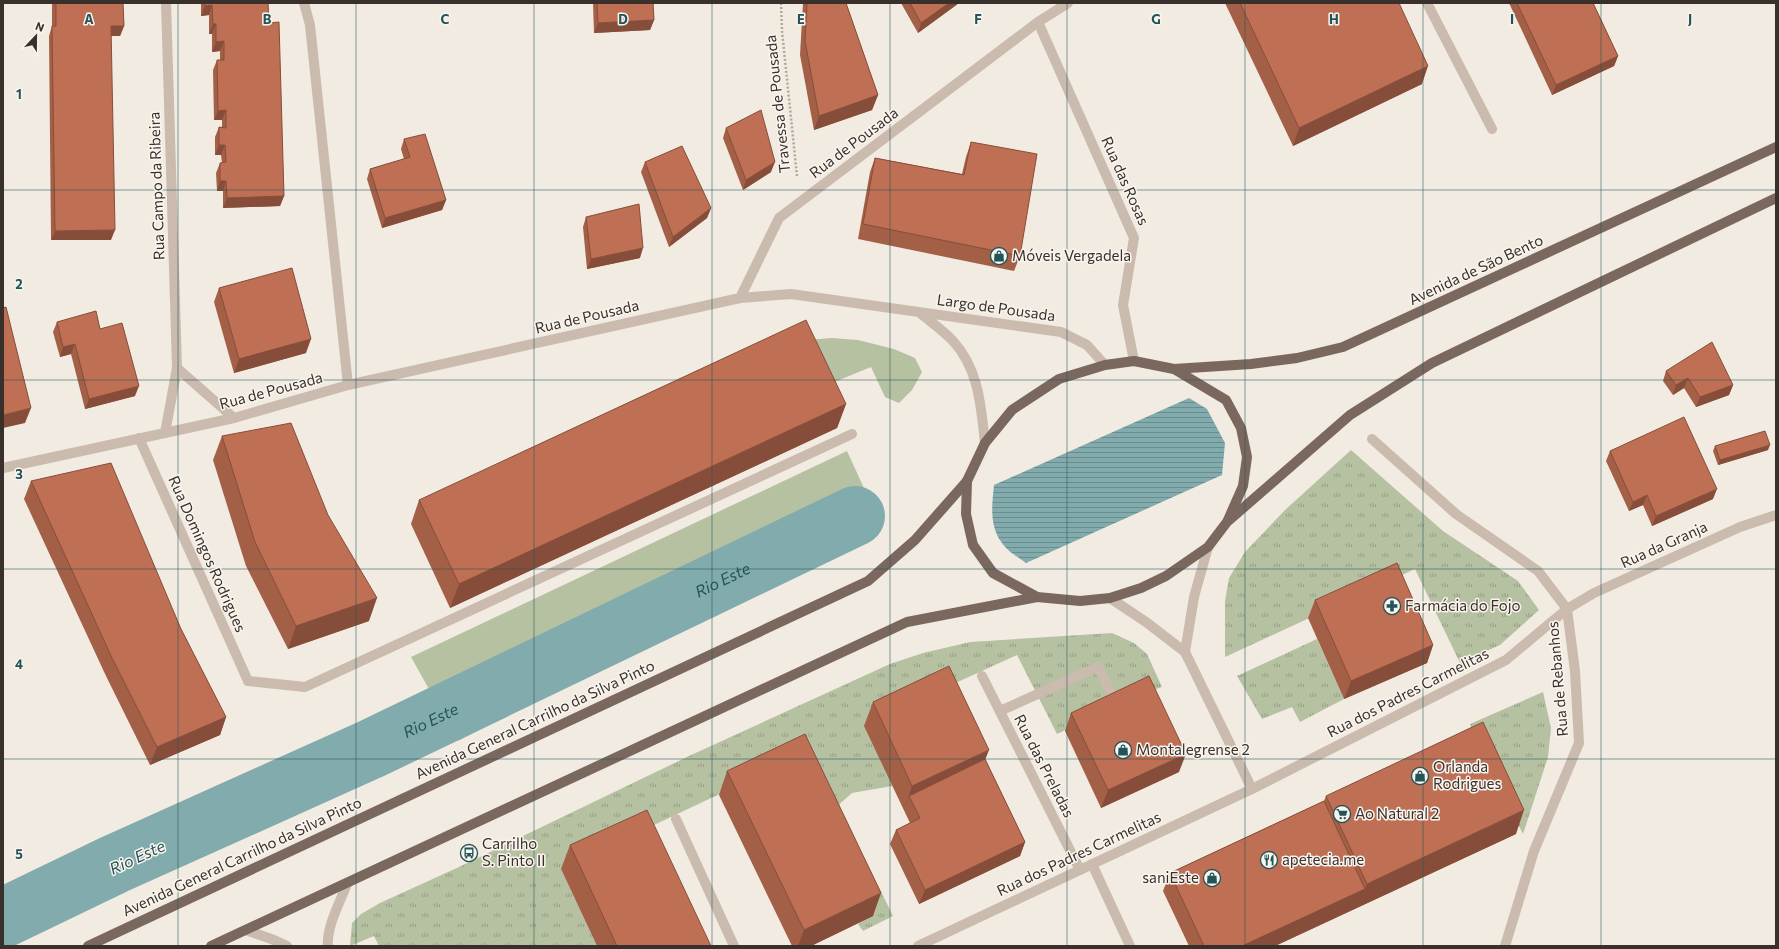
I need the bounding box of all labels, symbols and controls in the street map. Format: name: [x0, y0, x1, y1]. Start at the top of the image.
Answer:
text: A: [84, 11, 94, 27]
text: B: [263, 11, 272, 27]
text: C: [441, 11, 450, 27]
text: D: [618, 11, 628, 27]
text: E: [797, 11, 805, 27]
text: F: [974, 11, 982, 27]
text: G: [1151, 11, 1161, 27]
text: H: [1329, 11, 1339, 27]
text: I: [1510, 11, 1514, 27]
text: J: [1688, 11, 1692, 27]
north arrow: [16, 16, 56, 56]
text: N: [34, 19, 46, 34]
street label: Travessa de Pousada: [761, 34, 793, 174]
text: 1: [16, 86, 22, 102]
street label: Rua de Pousada: [806, 103, 901, 181]
street label: Rua Campo da Ribeira: [144, 111, 168, 261]
street label: Rua das Rosas: [1098, 133, 1154, 228]
street label: Avenida de São Bento: [1406, 230, 1546, 308]
shop icon: Móveis Vergadela: [989, 246, 1009, 266]
place label: Móveis Vergadela: [1012, 246, 1131, 264]
text: 2: [15, 276, 23, 292]
street label: Largo de Pousada: [936, 290, 1056, 324]
street label: Rua de Pousada: [533, 295, 641, 337]
street label: Rua de Pousada: [217, 368, 324, 412]
text: 3: [15, 466, 23, 482]
street label: Rua Domingos Rodrigues: [165, 473, 251, 635]
street label: Rua da Granja: [1617, 517, 1710, 571]
water label: Rio Este: [691, 558, 753, 601]
pharmacy icon: Farmácia do Fojo: [1382, 596, 1402, 616]
place label: Farmácia do Fojo: [1405, 596, 1521, 614]
street label: Rua de Rebanhos: [1543, 621, 1571, 737]
street label: Rua dos Padres Carmelitas: [1324, 643, 1492, 741]
text: 4: [15, 656, 23, 672]
street label: Avenida General Carrilho da Silva Pinto: [412, 656, 657, 783]
water label: Rio Este: [400, 698, 462, 741]
street label: Rua das Preladas: [1011, 711, 1079, 820]
shop icon: Montalegrense 2: [1113, 740, 1133, 760]
place label: Montalegrense 2: [1136, 740, 1250, 758]
place label: Orlanda Rodrigues: [1433, 757, 1501, 792]
shop icon: Orlanda Rodrigues: [1410, 766, 1430, 786]
street label: Avenida General Carrilho da Silva Pinto: [119, 793, 364, 920]
supermarket icon: Ao Natural 2: [1332, 804, 1352, 824]
place label: Ao Natural 2: [1355, 804, 1439, 822]
street label: Rua dos Padres Carmelitas: [994, 807, 1164, 899]
place label: Carrilho S. Pinto II: [482, 834, 545, 869]
water label: Rio Este: [106, 835, 168, 878]
bus stop icon: Carrilho S. Pinto II: [459, 843, 479, 863]
text: 5: [15, 846, 23, 862]
restaurant icon: apetecia.me: [1259, 850, 1279, 870]
place label: apetecia.me: [1282, 850, 1364, 868]
place label: saniEste: [1142, 868, 1199, 886]
shop icon: saniEste: [1202, 868, 1222, 888]

